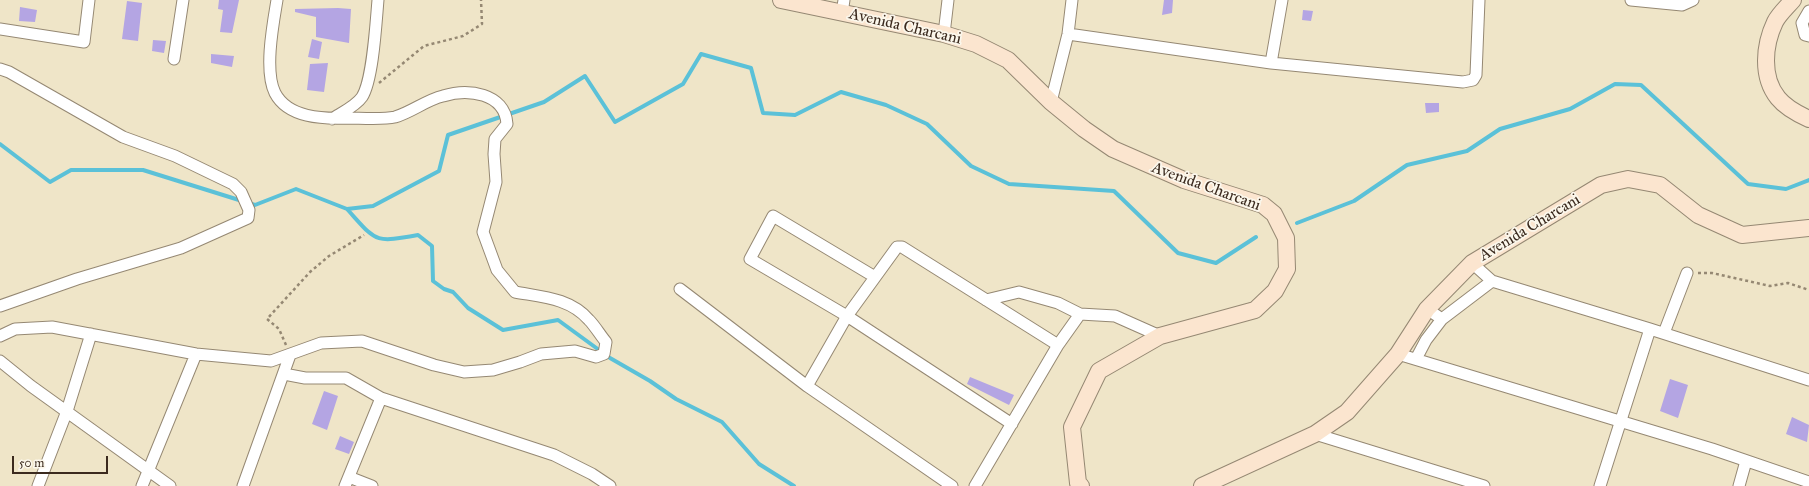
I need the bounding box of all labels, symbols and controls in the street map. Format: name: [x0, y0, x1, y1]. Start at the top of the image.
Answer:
street label: Avenida Charcani: [847, 5, 963, 49]
street label: Avenida Charcani: [1149, 158, 1263, 216]
street label: Avenida Charcani: [1476, 190, 1584, 266]
scale bar: [14, 448, 110, 474]
text: 50 m: [19, 456, 44, 470]

